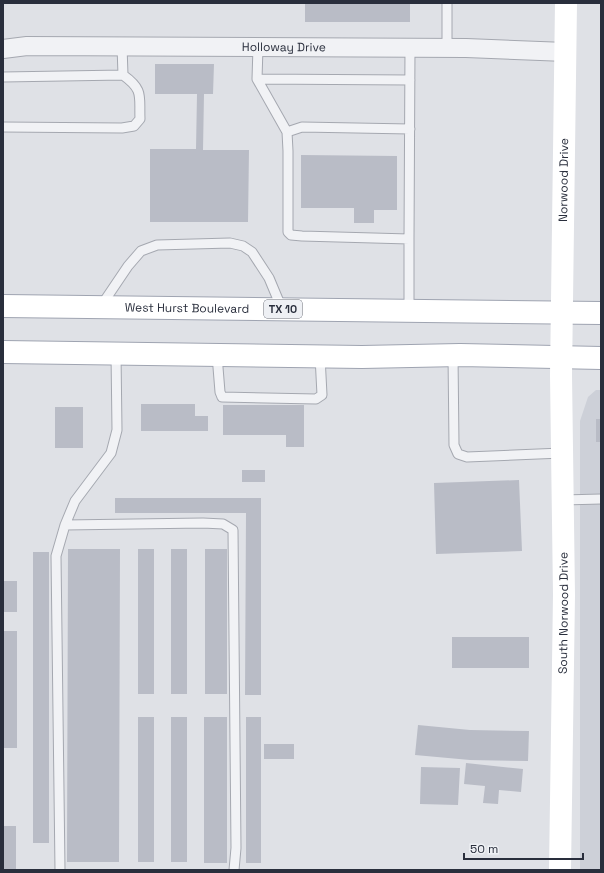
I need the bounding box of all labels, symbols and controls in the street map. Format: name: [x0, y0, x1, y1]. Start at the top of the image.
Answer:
street label: Holloway Drive: [242, 39, 326, 55]
street label: Norwood Drive: [555, 138, 572, 222]
street label: West Hurst Boulevard: [125, 299, 249, 317]
road number: TX 10: [264, 300, 302, 318]
street label: South Norwood Drive: [555, 552, 572, 674]
scale bar: [464, 835, 583, 861]
text: 50 m: [470, 841, 498, 857]

